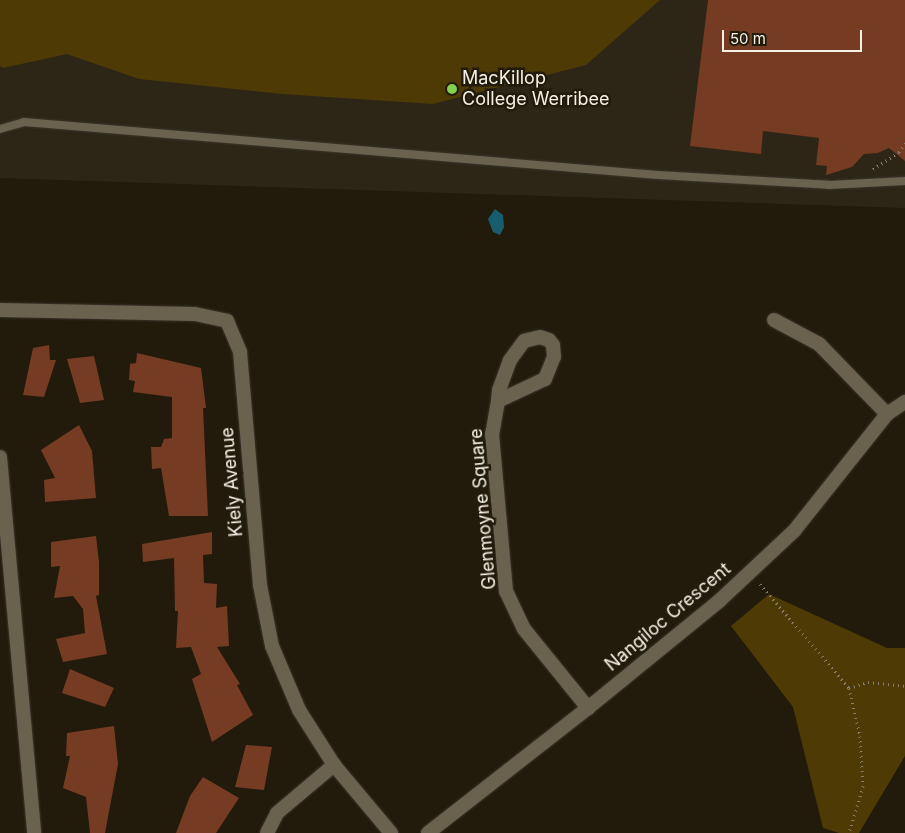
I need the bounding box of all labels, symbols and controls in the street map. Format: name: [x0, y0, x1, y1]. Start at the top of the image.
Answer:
scale bar: [725, 20, 865, 52]
text: 50 m: [730, 29, 766, 48]
place label: MacKillop College Werribee: [462, 68, 610, 110]
marker: MacKillop College Werribee: [446, 83, 458, 95]
street label: Kiely Avenue: [216, 426, 248, 538]
street label: Glenmoyne Square: [465, 428, 501, 590]
street label: Nangiloc Crescent: [601, 558, 735, 676]

